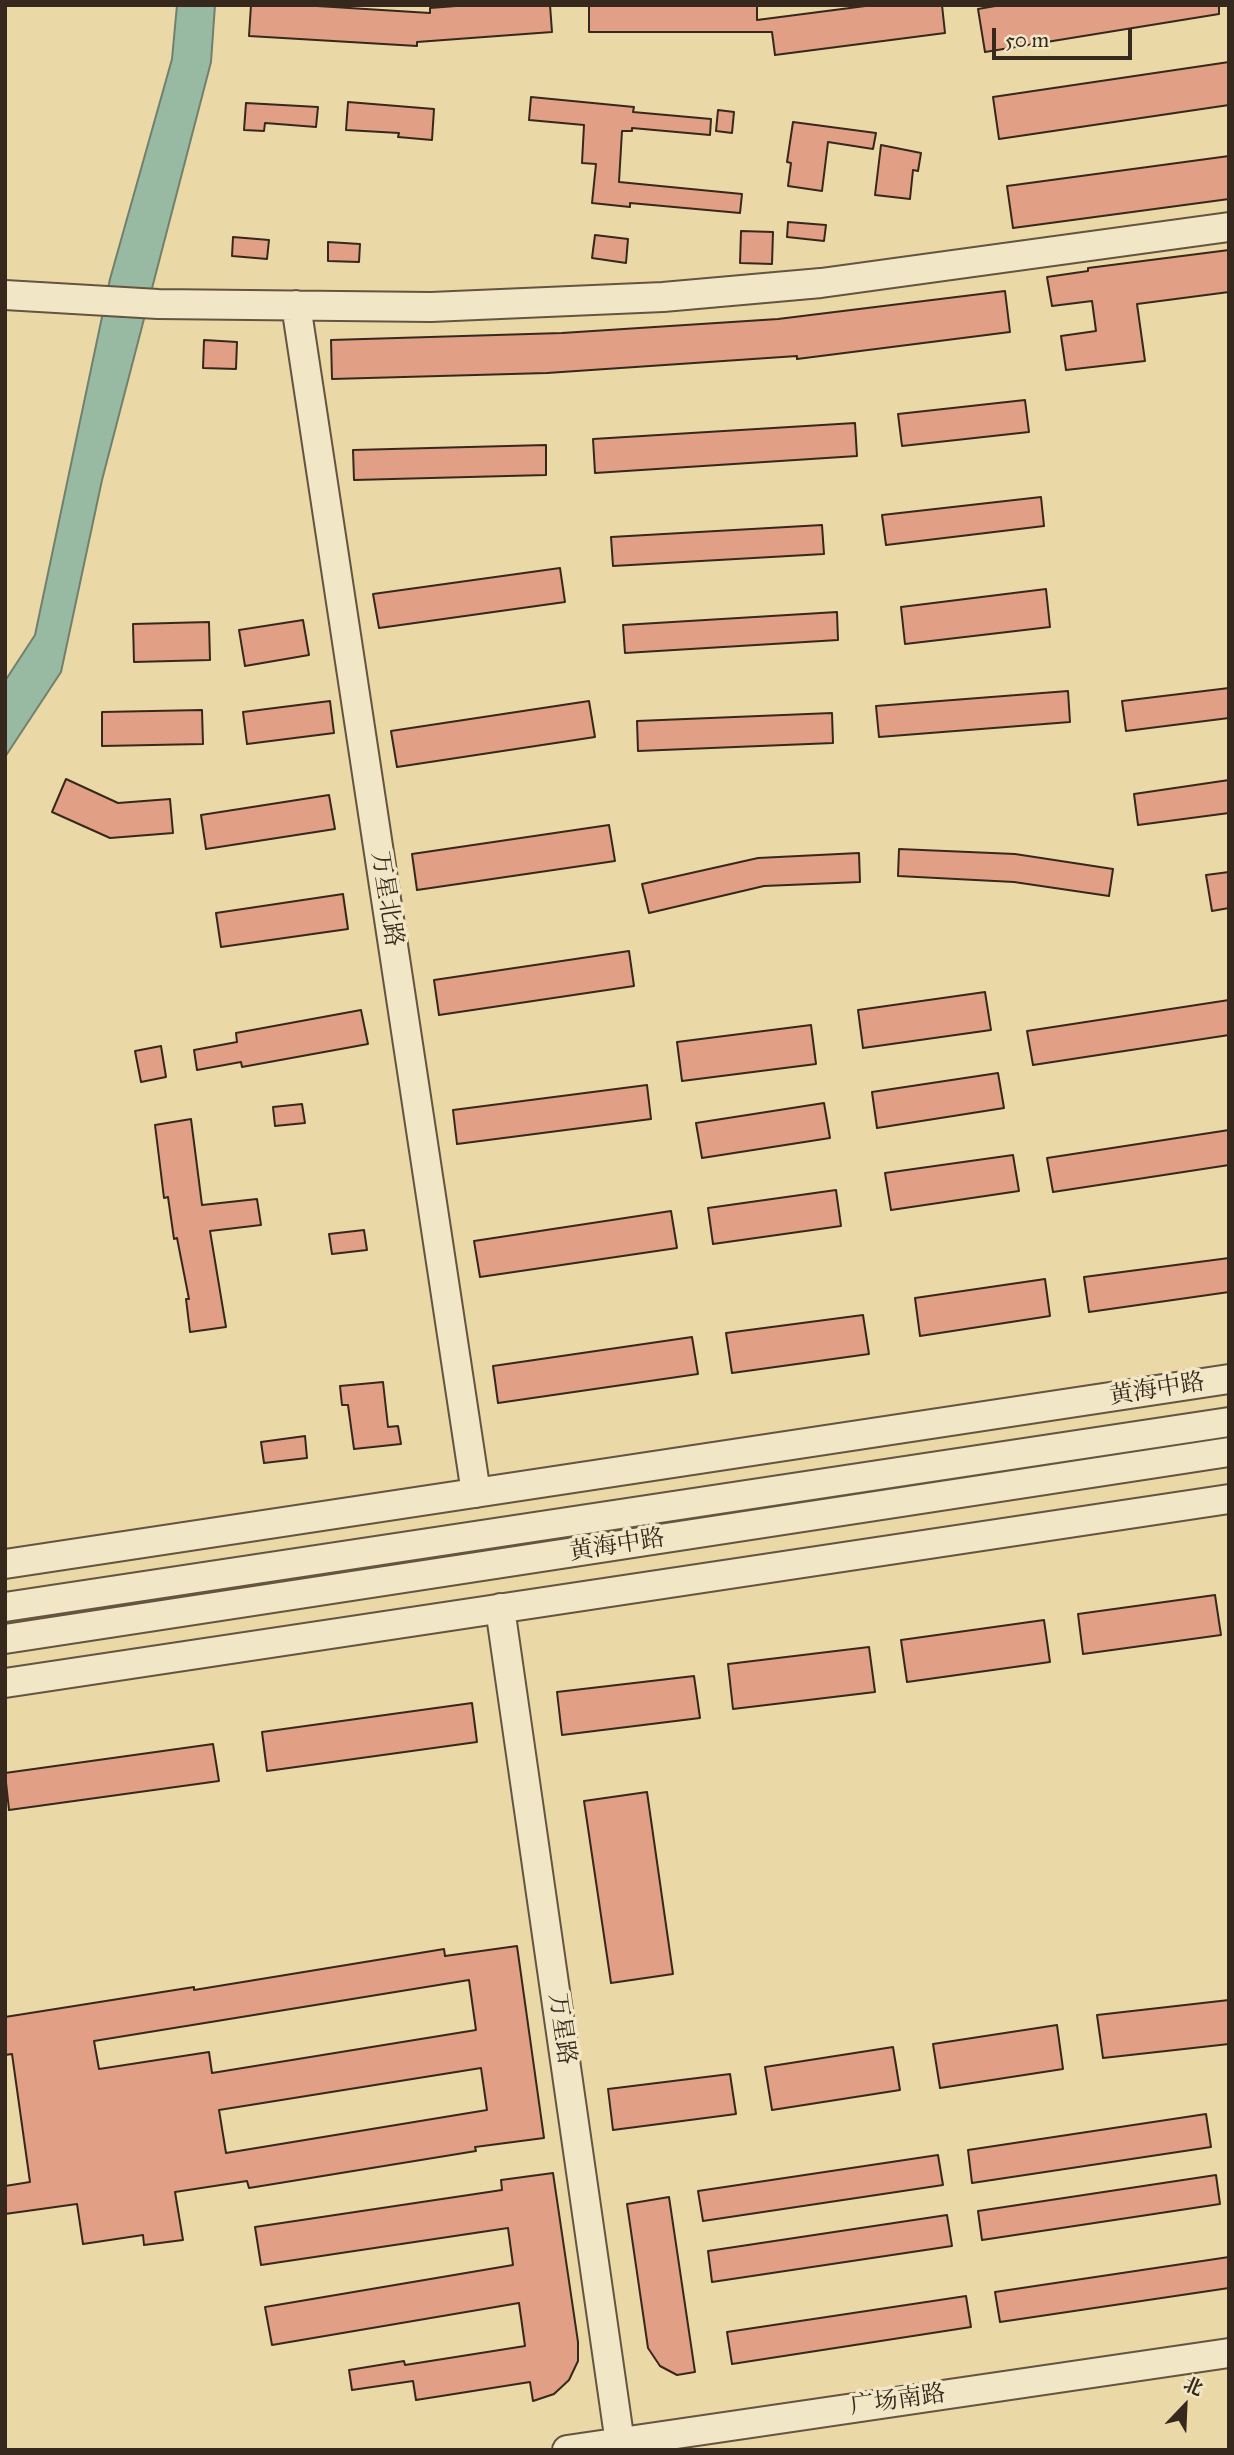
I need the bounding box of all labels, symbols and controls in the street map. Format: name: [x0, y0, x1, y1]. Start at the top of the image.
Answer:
scale bar: [996, 14, 1136, 58]
text: 50 m: [1005, 27, 1049, 53]
street label: 万星北路: [364, 849, 408, 949]
street label: 黄海中路: [1107, 1368, 1207, 1412]
street label: 黄海中路: [567, 1524, 667, 1568]
street label: 万星路: [542, 1991, 580, 2067]
north arrow: [1150, 2371, 1220, 2441]
text: 北: [1180, 2372, 1207, 2401]
street label: 广场南路: [848, 2380, 948, 2422]

